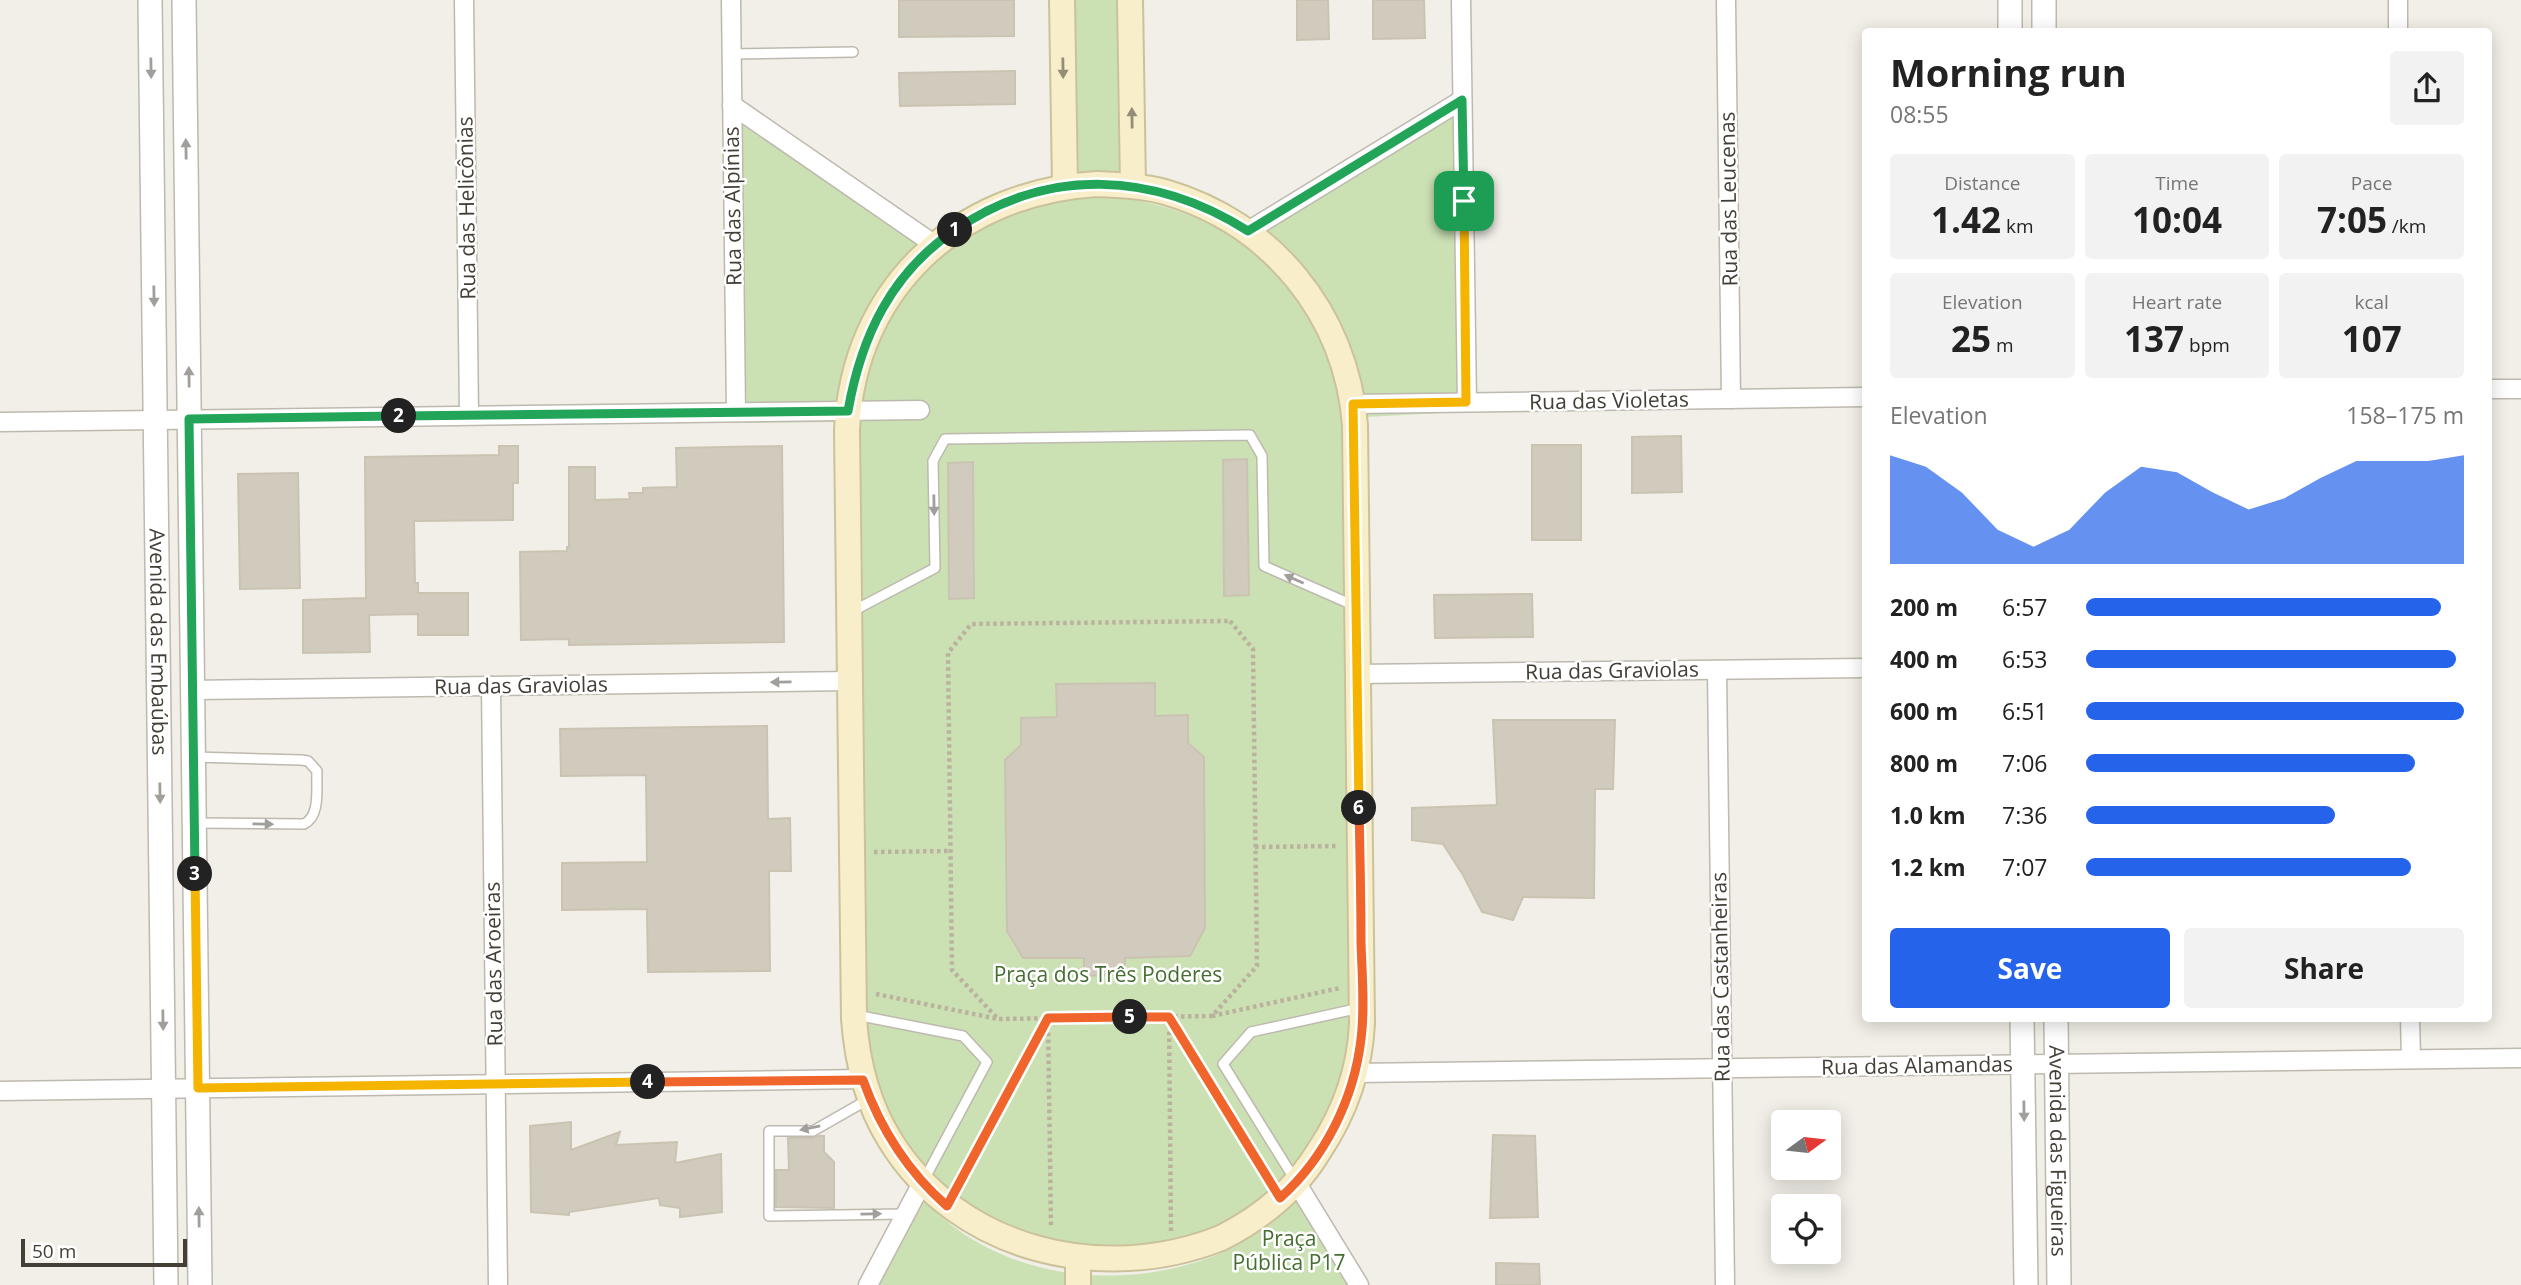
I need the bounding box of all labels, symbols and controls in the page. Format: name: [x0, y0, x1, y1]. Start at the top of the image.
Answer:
text: Morning run: [1890, 46, 2127, 98]
button: share: [2390, 51, 2464, 125]
one-way arrow: [145, 57, 157, 79]
one-way arrow: [1057, 57, 1069, 79]
text: 08:55: [1890, 98, 1949, 130]
one-way arrow: [1126, 107, 1138, 129]
street label: Rua das Leucenas: [1712, 111, 1744, 287]
street label: Rua das Helicônias: [450, 116, 482, 300]
street label: Rua das Alpínias: [717, 126, 747, 286]
one-way arrow: [180, 138, 192, 160]
text: Distance: [1944, 170, 2021, 196]
text: Time: [2155, 170, 2199, 196]
text: Pace: [2351, 170, 2393, 196]
pin: [1434, 171, 1494, 231]
icon: arrive: [1445, 182, 1483, 220]
text: 1.42: [1931, 196, 2001, 243]
text: 10:04: [2132, 196, 2222, 243]
text: 7:05: [2317, 196, 2387, 243]
pin: 1: [937, 212, 972, 247]
text: km: [2001, 213, 2034, 239]
text: /km: [2387, 213, 2426, 239]
text: 1: [949, 216, 960, 242]
one-way arrow: [148, 285, 160, 307]
text: Elevation: [1942, 289, 2023, 315]
text: Heart rate: [2132, 289, 2222, 315]
text: kcal: [2354, 289, 2389, 315]
text: 25: [1951, 315, 1991, 362]
text: 137: [2124, 315, 2184, 362]
text: 107: [2342, 315, 2402, 362]
text: m: [1991, 332, 2014, 358]
text: bpm: [2184, 332, 2230, 358]
one-way arrow: [183, 366, 194, 388]
street label: Rua das Violetas: [1529, 385, 1689, 415]
pin: 2: [382, 398, 416, 434]
text: Elevation: [1890, 399, 1988, 431]
text: 158–175 m: [2346, 399, 2464, 431]
text: 2: [393, 402, 404, 428]
one-way arrow: [928, 494, 940, 516]
street label: Avenida das Embaúbas: [144, 528, 174, 756]
one-way arrow: [1284, 573, 1305, 584]
text: 200 m: [1890, 591, 1958, 623]
text: 6:57: [2002, 591, 2048, 623]
text: 400 m: [1890, 643, 1958, 675]
text: 6:53: [2002, 643, 2048, 675]
street label: Rua das Graviolas: [1525, 654, 1699, 686]
street label: Rua das Graviolas: [434, 669, 608, 701]
one-way arrow: [770, 676, 792, 688]
text: 600 m: [1890, 695, 1958, 727]
text: 6:51: [2002, 695, 2048, 727]
text: 800 m: [1890, 747, 1958, 779]
text: 7:06: [2002, 747, 2048, 779]
one-way arrow: [154, 782, 166, 804]
pin: 6: [1342, 790, 1376, 826]
text: 6: [1353, 794, 1364, 820]
text: 1.0 km: [1890, 799, 1966, 831]
text: 7:36: [2002, 799, 2048, 831]
one-way arrow: [252, 818, 274, 830]
text: 1.2 km: [1890, 851, 1966, 883]
text: 7:07: [2002, 851, 2048, 883]
pin: 3: [178, 856, 212, 892]
text: 3: [189, 860, 200, 886]
street label: Rua das Castanheiras: [1704, 872, 1736, 1082]
street label: Rua das Aroeiras: [478, 881, 508, 1047]
button: Save: [1890, 928, 2170, 1008]
button: Share: [2184, 928, 2464, 1008]
park label: Praça dos Três Poderes: [994, 960, 1222, 988]
pin: 5: [1112, 1000, 1148, 1034]
text: 5: [1124, 1003, 1135, 1029]
one-way arrow: [157, 1009, 169, 1031]
street label: Avenida das Figueiras: [2043, 1045, 2074, 1257]
street label: Rua das Alamandas: [1821, 1049, 2013, 1081]
pin: 4: [630, 1064, 666, 1100]
text: 4: [642, 1068, 653, 1094]
one-way arrow: [2018, 1100, 2029, 1122]
north arrow: [1771, 1110, 1841, 1180]
map controls: [1771, 1110, 1841, 1264]
one-way arrow: [798, 1123, 820, 1134]
button: locate: [1771, 1194, 1841, 1264]
one-way arrow: [193, 1206, 205, 1228]
one-way arrow: [860, 1209, 882, 1220]
park label: Praça Pública P17: [1233, 1224, 1345, 1276]
scale bar: [21, 1236, 187, 1268]
text: 50 m: [32, 1238, 76, 1264]

